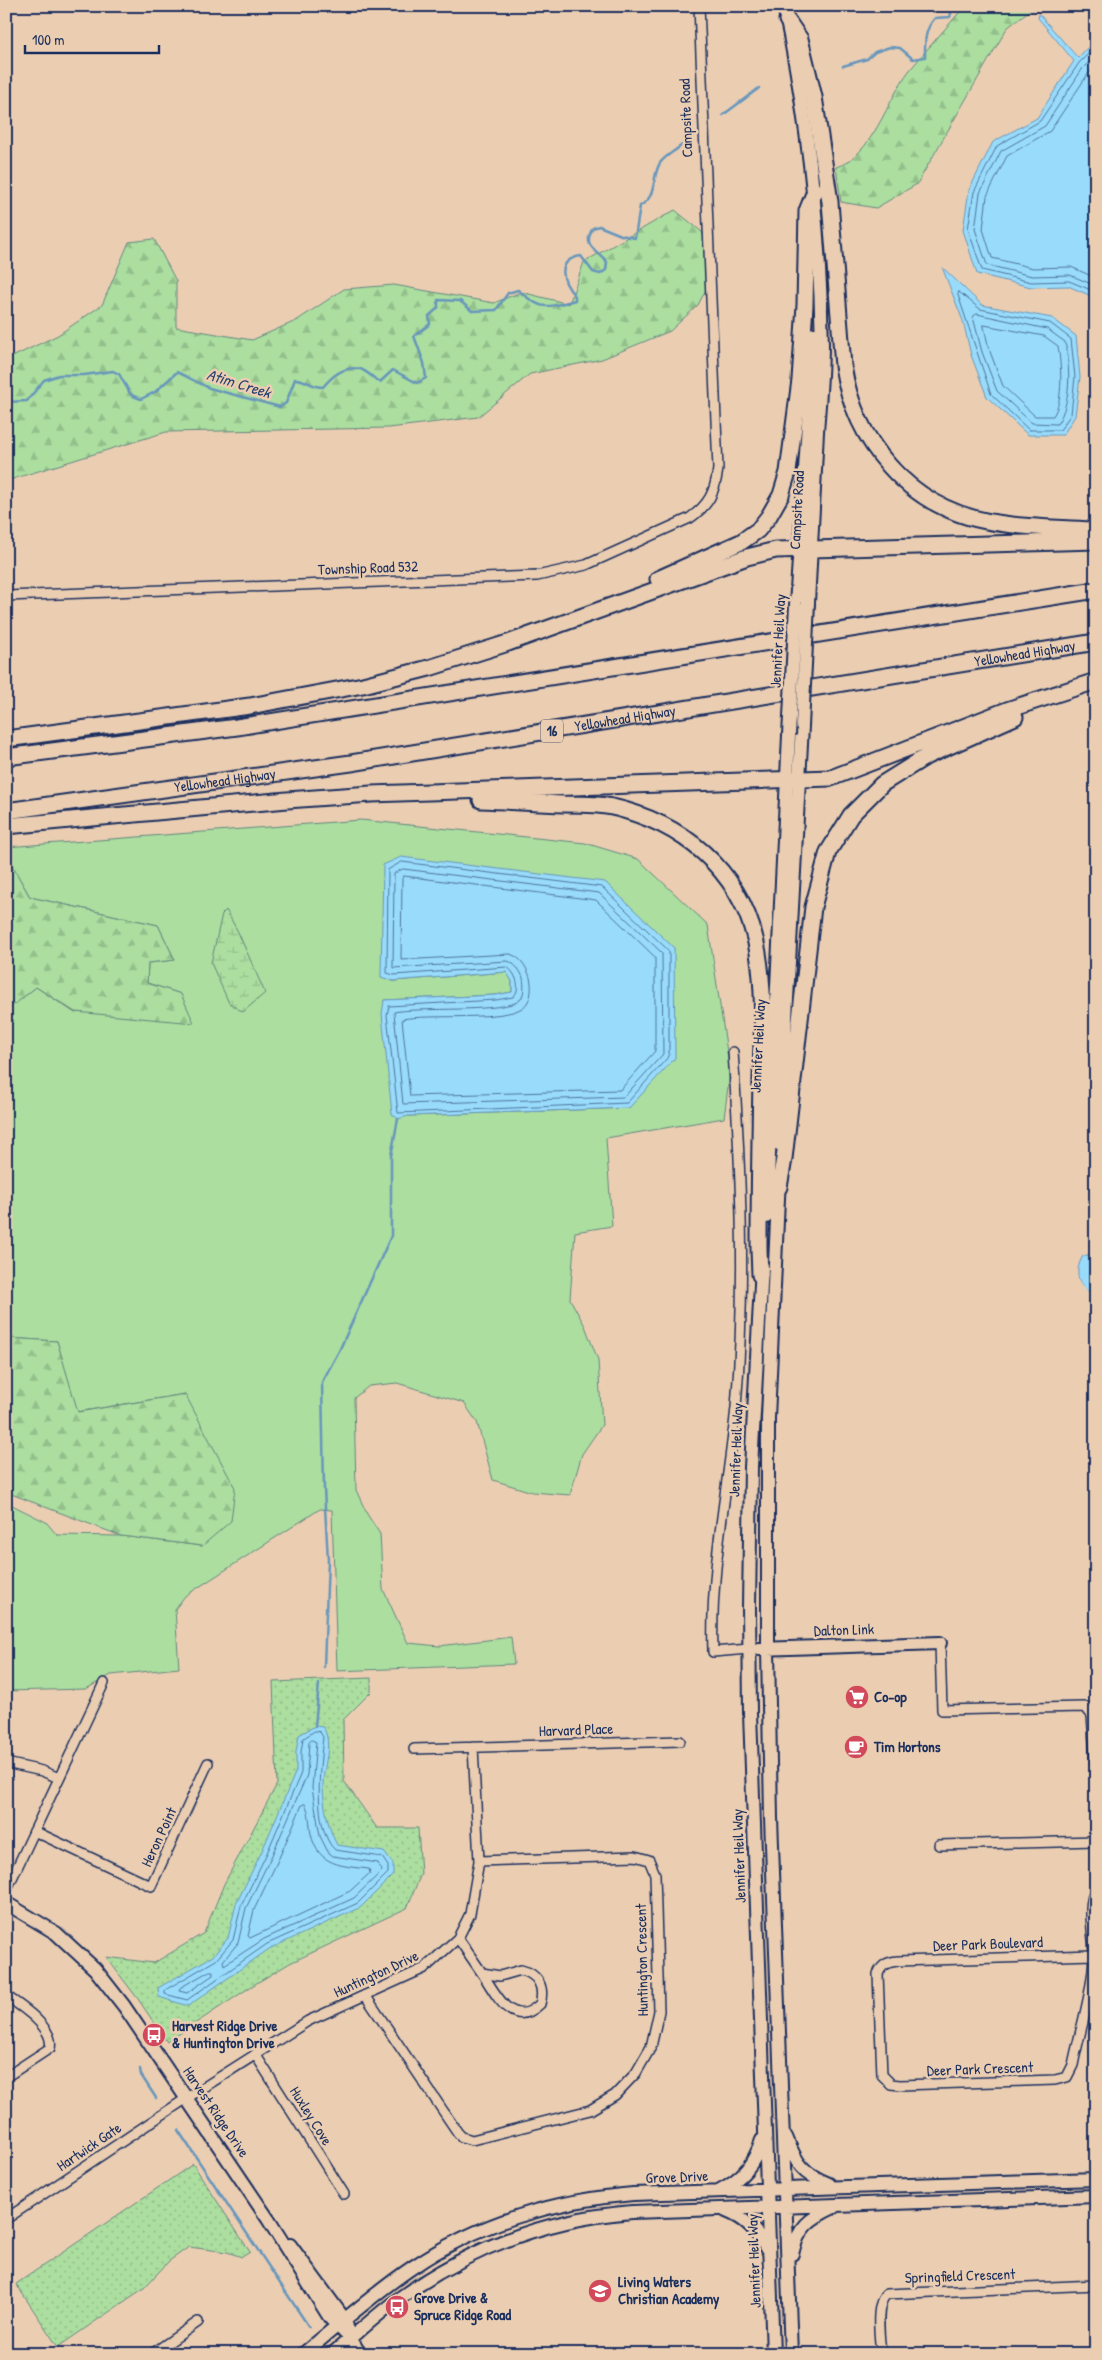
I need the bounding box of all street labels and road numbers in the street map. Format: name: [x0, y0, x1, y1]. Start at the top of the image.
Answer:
street label: Campsite Road: [674, 78, 697, 158]
street label: Campsite Road: [784, 470, 809, 550]
street label: Township Road 532: [318, 555, 418, 580]
street label: Jennifer Heil Way: [765, 593, 790, 689]
street label: Yellowhead Highway: [973, 635, 1077, 672]
street label: Yellowhead Highway: [573, 699, 677, 737]
road number: 16: [541, 719, 563, 742]
street label: Yellowhead Highway: [173, 763, 277, 797]
street label: Jennifer Heil Way: [745, 998, 770, 1094]
street label: Jennifer Heil Way: [723, 1403, 748, 1497]
street label: Dalton Link: [813, 1618, 875, 1641]
street label: Harvard Place: [538, 1718, 614, 1741]
street label: Heron Point: [136, 1803, 182, 1870]
street label: Jennifer Heil Way: [726, 1809, 751, 1903]
street label: Huntington Crescent: [630, 1903, 653, 2017]
street label: Deer Park Boulevard: [933, 1931, 1043, 1956]
street label: Huntington Drive: [330, 1945, 422, 2002]
street label: Deer Park Crescent: [926, 2056, 1034, 2081]
street label: Harvest Ridge Drive: [178, 2062, 255, 2161]
street label: Huxley Cove: [285, 2082, 338, 2149]
street label: Hartwick Gate: [52, 2117, 125, 2176]
street label: Grove Drive: [645, 2165, 709, 2188]
street label: Jennifer Heil Way: [741, 2214, 766, 2308]
street label: Springfield Crescent: [904, 2263, 1016, 2288]

